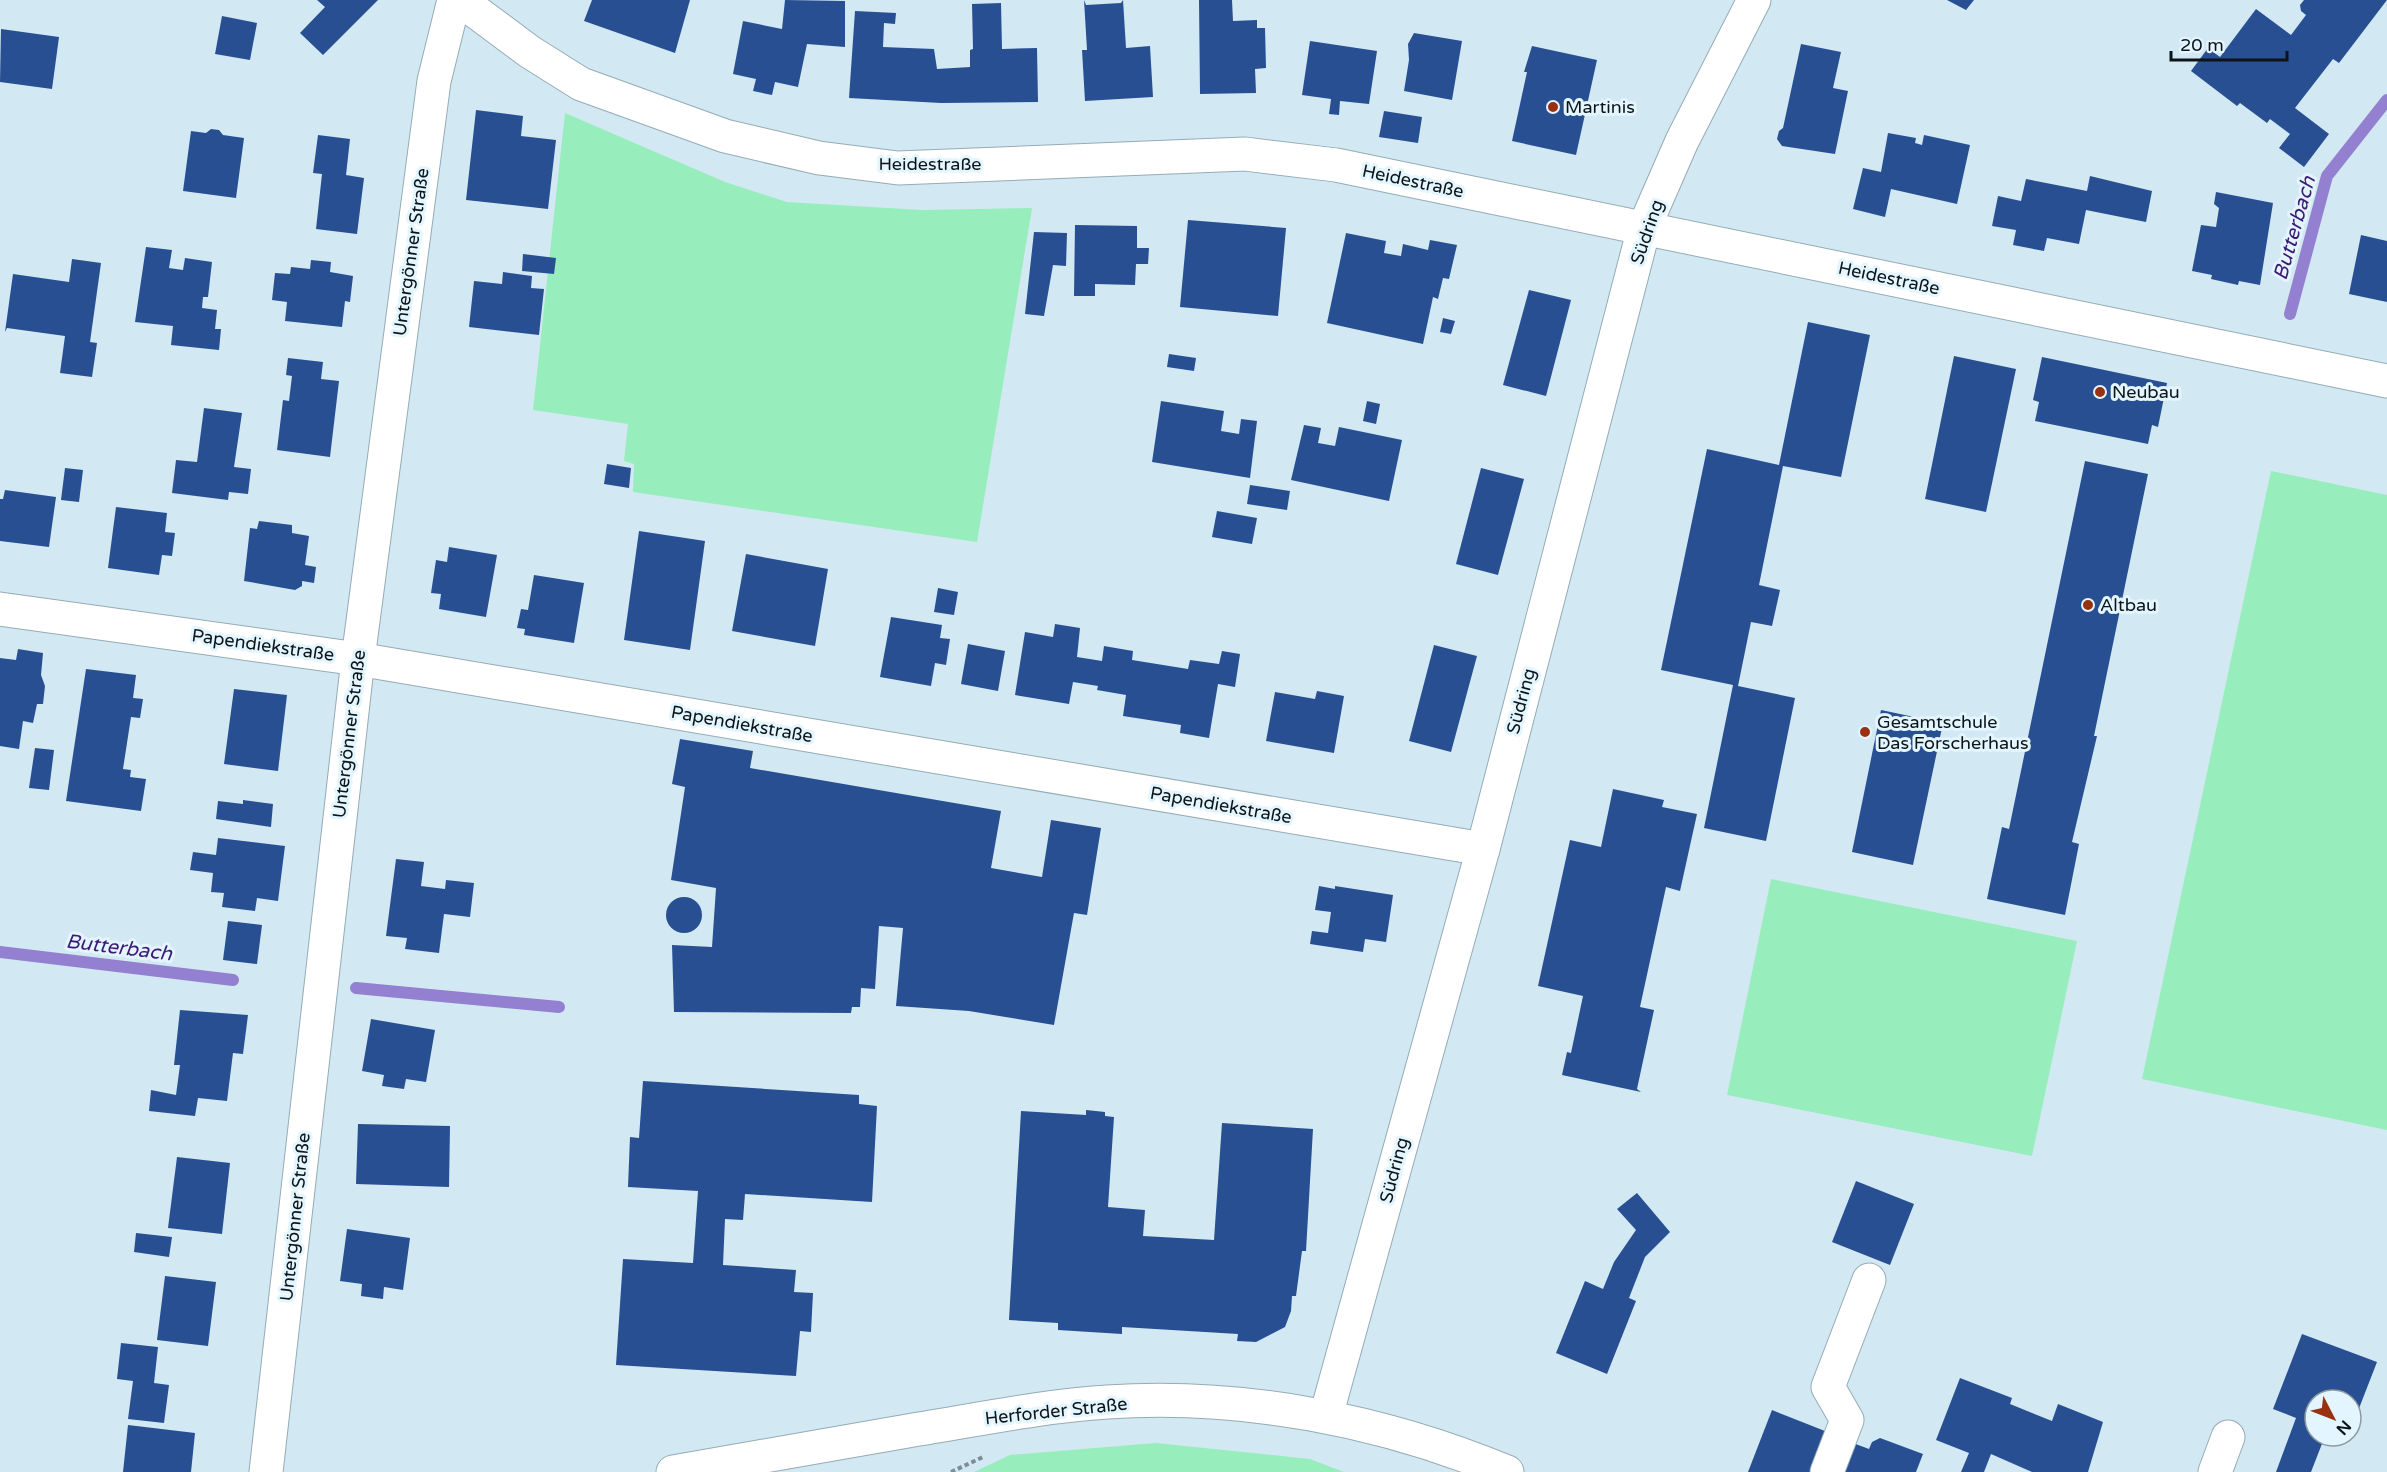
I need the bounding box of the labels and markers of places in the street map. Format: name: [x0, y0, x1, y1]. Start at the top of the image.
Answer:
place label: Martinis: [1565, 96, 1635, 118]
marker: Martinis: [1546, 100, 1560, 114]
place label: Neubau: [2112, 381, 2180, 403]
marker: Neubau: [2093, 385, 2107, 399]
place label: Altbau: [2100, 594, 2157, 616]
marker: Altbau: [2081, 598, 2095, 612]
place label: Gesamtschule Das Forscherhaus: [1877, 711, 2029, 754]
marker: Gesamtschule Das Forscherhaus: [1858, 725, 1872, 739]

